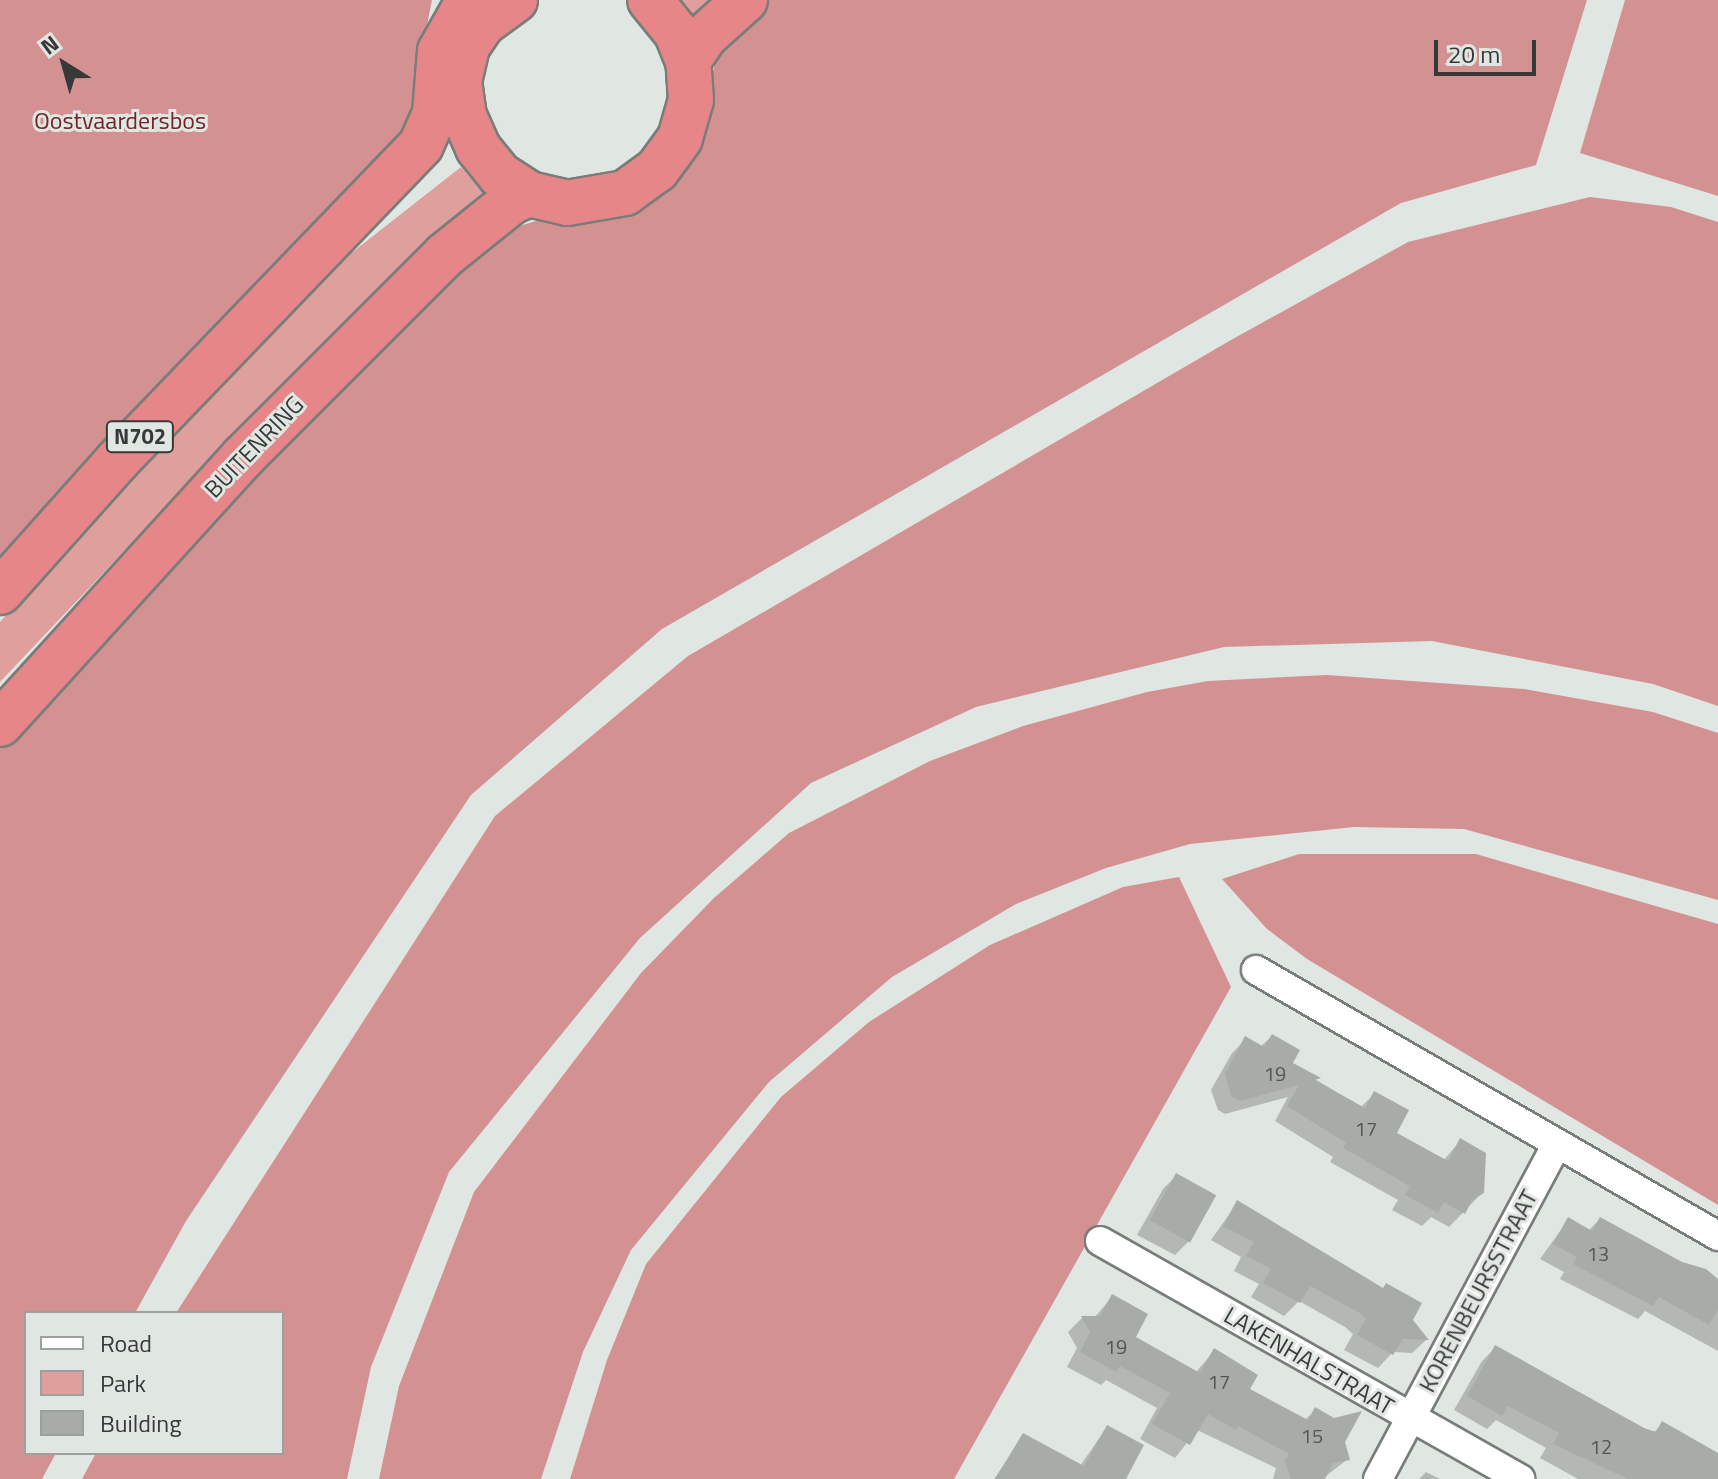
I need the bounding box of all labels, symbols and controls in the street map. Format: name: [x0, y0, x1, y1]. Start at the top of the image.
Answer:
north arrow: [24, 24, 104, 104]
scale bar: [1438, 24, 1540, 74]
text: N: [33, 27, 66, 63]
text: 20 m: [1448, 36, 1500, 72]
park label: Oostvaardersbos: [34, 107, 206, 135]
street label: BUITENRING: [199, 390, 309, 504]
road number: N702: [104, 419, 176, 455]
house number: 19: [1264, 1061, 1286, 1085]
house number: 17: [1355, 1116, 1377, 1140]
street label: KORENBEURSSTRAAT: [1412, 1185, 1544, 1397]
house number: 13: [1587, 1241, 1609, 1265]
street label: LAKENHALSTRAAT: [1219, 1301, 1399, 1421]
legend: [24, 1311, 284, 1455]
text: Road: [100, 1325, 152, 1361]
house number: 19: [1105, 1334, 1127, 1358]
text: Park: [100, 1365, 146, 1401]
house number: 17: [1208, 1369, 1230, 1393]
text: Building: [100, 1405, 182, 1441]
house number: 15: [1301, 1423, 1323, 1447]
house number: 12: [1590, 1434, 1612, 1458]

